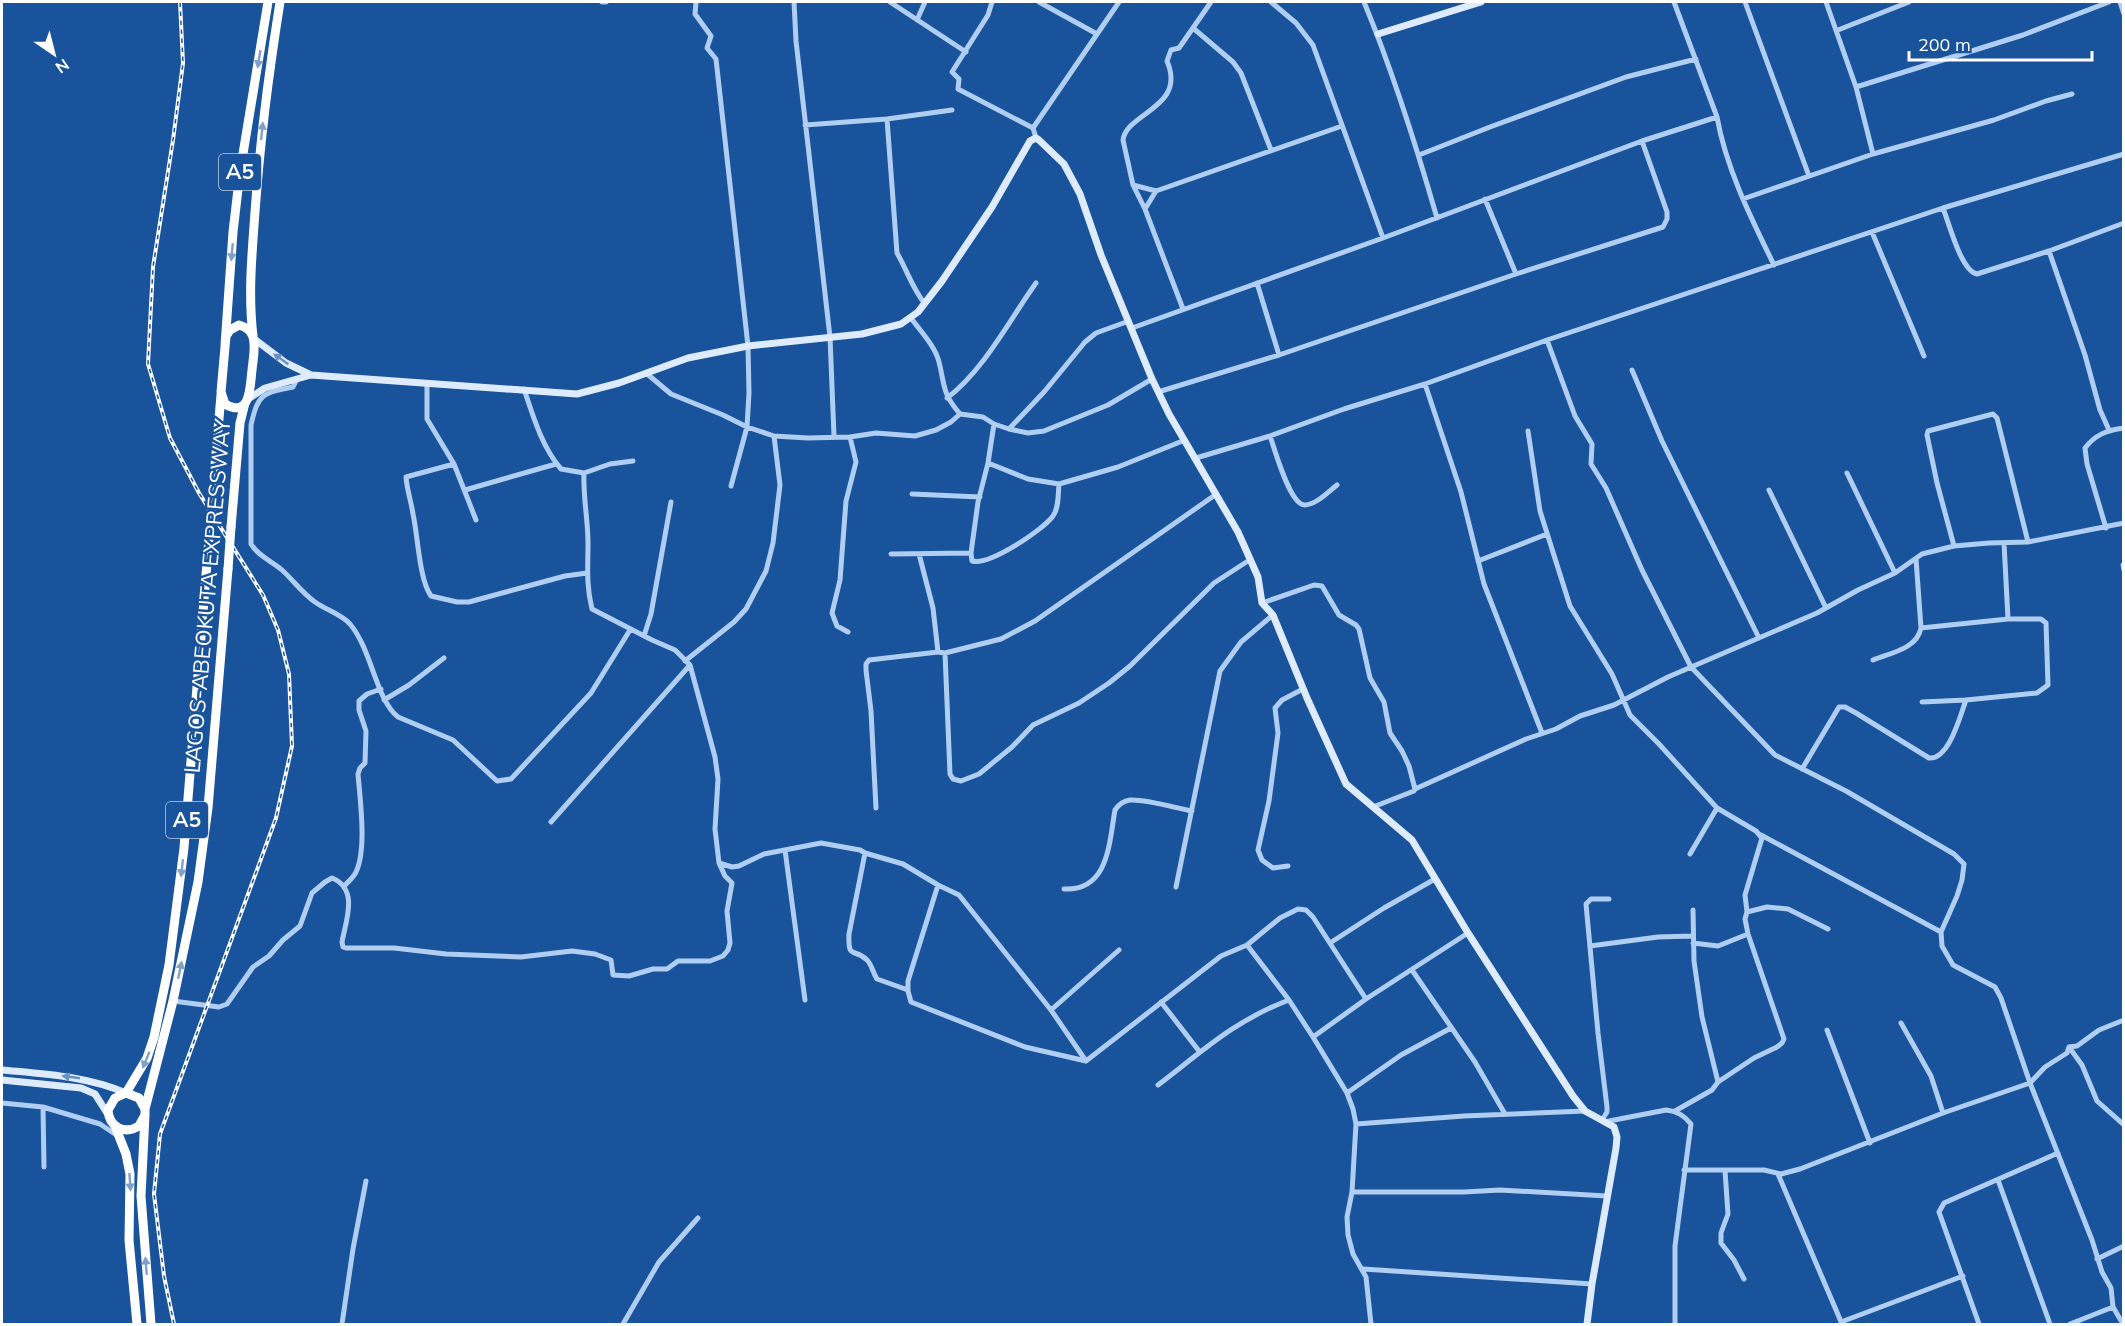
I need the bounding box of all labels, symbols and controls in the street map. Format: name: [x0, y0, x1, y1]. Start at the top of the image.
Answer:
north arrow: [24, 24, 84, 84]
scale bar: [1909, 24, 2092, 62]
text: 200 m: [1918, 33, 1971, 56]
one-way arrow: [254, 50, 263, 69]
text: N: [52, 55, 73, 78]
one-way arrow: [257, 122, 267, 141]
road number: A5: [219, 154, 261, 190]
one-way arrow: [227, 243, 236, 262]
one-way arrow: [273, 353, 289, 365]
street label: LAGOS-ABEOKUTA EXPRESSWAY: [178, 417, 236, 774]
road number: A5: [166, 802, 208, 838]
one-way arrow: [177, 859, 187, 878]
one-way arrow: [176, 961, 185, 980]
one-way arrow: [141, 1051, 151, 1069]
one-way arrow: [61, 1073, 80, 1082]
one-way arrow: [125, 1172, 135, 1191]
one-way arrow: [141, 1257, 151, 1276]

